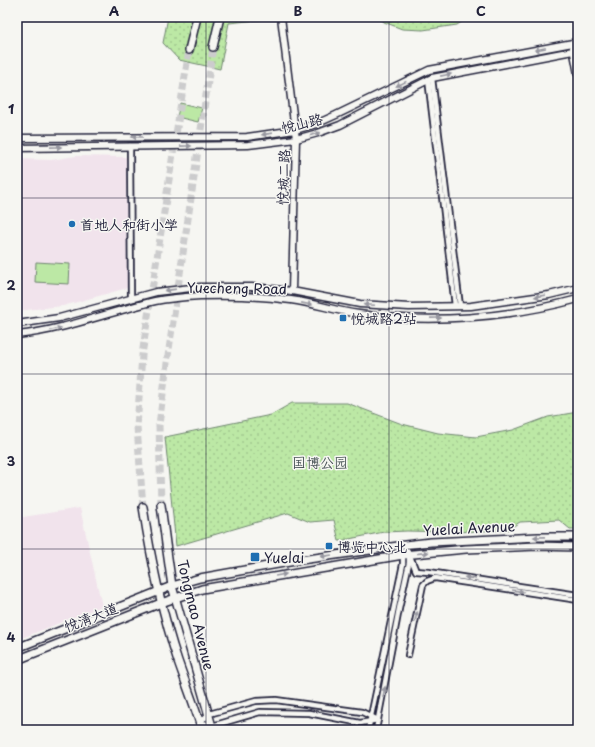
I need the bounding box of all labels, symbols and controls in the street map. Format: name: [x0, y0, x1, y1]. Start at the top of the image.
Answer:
text: A: [109, 1, 119, 20]
text: B: [294, 1, 303, 20]
text: C: [476, 1, 486, 20]
one-way arrow: [534, 46, 546, 52]
one-way arrow: [440, 72, 452, 78]
one-way arrow: [395, 81, 406, 87]
text: 1: [8, 99, 14, 118]
street label: 悦山路: [279, 108, 325, 138]
one-way arrow: [261, 131, 273, 137]
one-way arrow: [309, 131, 321, 137]
one-way arrow: [130, 134, 143, 140]
one-way arrow: [180, 143, 193, 149]
one-way arrow: [50, 144, 63, 150]
street label: 悦城二路: [272, 149, 294, 205]
place label: 首地人和街小学: [80, 214, 178, 235]
marker: 首地人和街小学: [67, 219, 77, 229]
text: 2: [6, 275, 16, 294]
street label: Yuecheng Road: [187, 277, 287, 299]
one-way arrow: [164, 287, 176, 293]
one-way arrow: [534, 293, 546, 299]
one-way arrow: [301, 301, 313, 307]
one-way arrow: [363, 301, 375, 308]
place label: 悦城路2站: [351, 308, 417, 329]
marker: 悦城路2站: [338, 313, 348, 323]
one-way arrow: [430, 315, 443, 321]
one-way arrow: [49, 326, 62, 332]
text: 3: [7, 451, 16, 470]
park label: 国博公园: [292, 452, 348, 473]
street label: Yuelai Avenue: [422, 515, 516, 541]
one-way arrow: [532, 534, 545, 540]
place label: 博览中心北: [337, 536, 407, 557]
marker: 博览中心北: [324, 541, 334, 551]
place label: Yuelai: [264, 547, 305, 568]
one-way arrow: [417, 550, 429, 556]
marker: Yuelai: [249, 551, 261, 563]
one-way arrow: [320, 554, 332, 560]
street label: Tongmao Avenue: [172, 558, 220, 673]
one-way arrow: [275, 572, 287, 578]
one-way arrow: [464, 575, 476, 581]
one-way arrow: [511, 588, 524, 594]
street label: 悦清大道: [61, 597, 121, 637]
one-way arrow: [414, 611, 420, 623]
text: 4: [7, 627, 16, 646]
one-way arrow: [381, 686, 387, 698]

